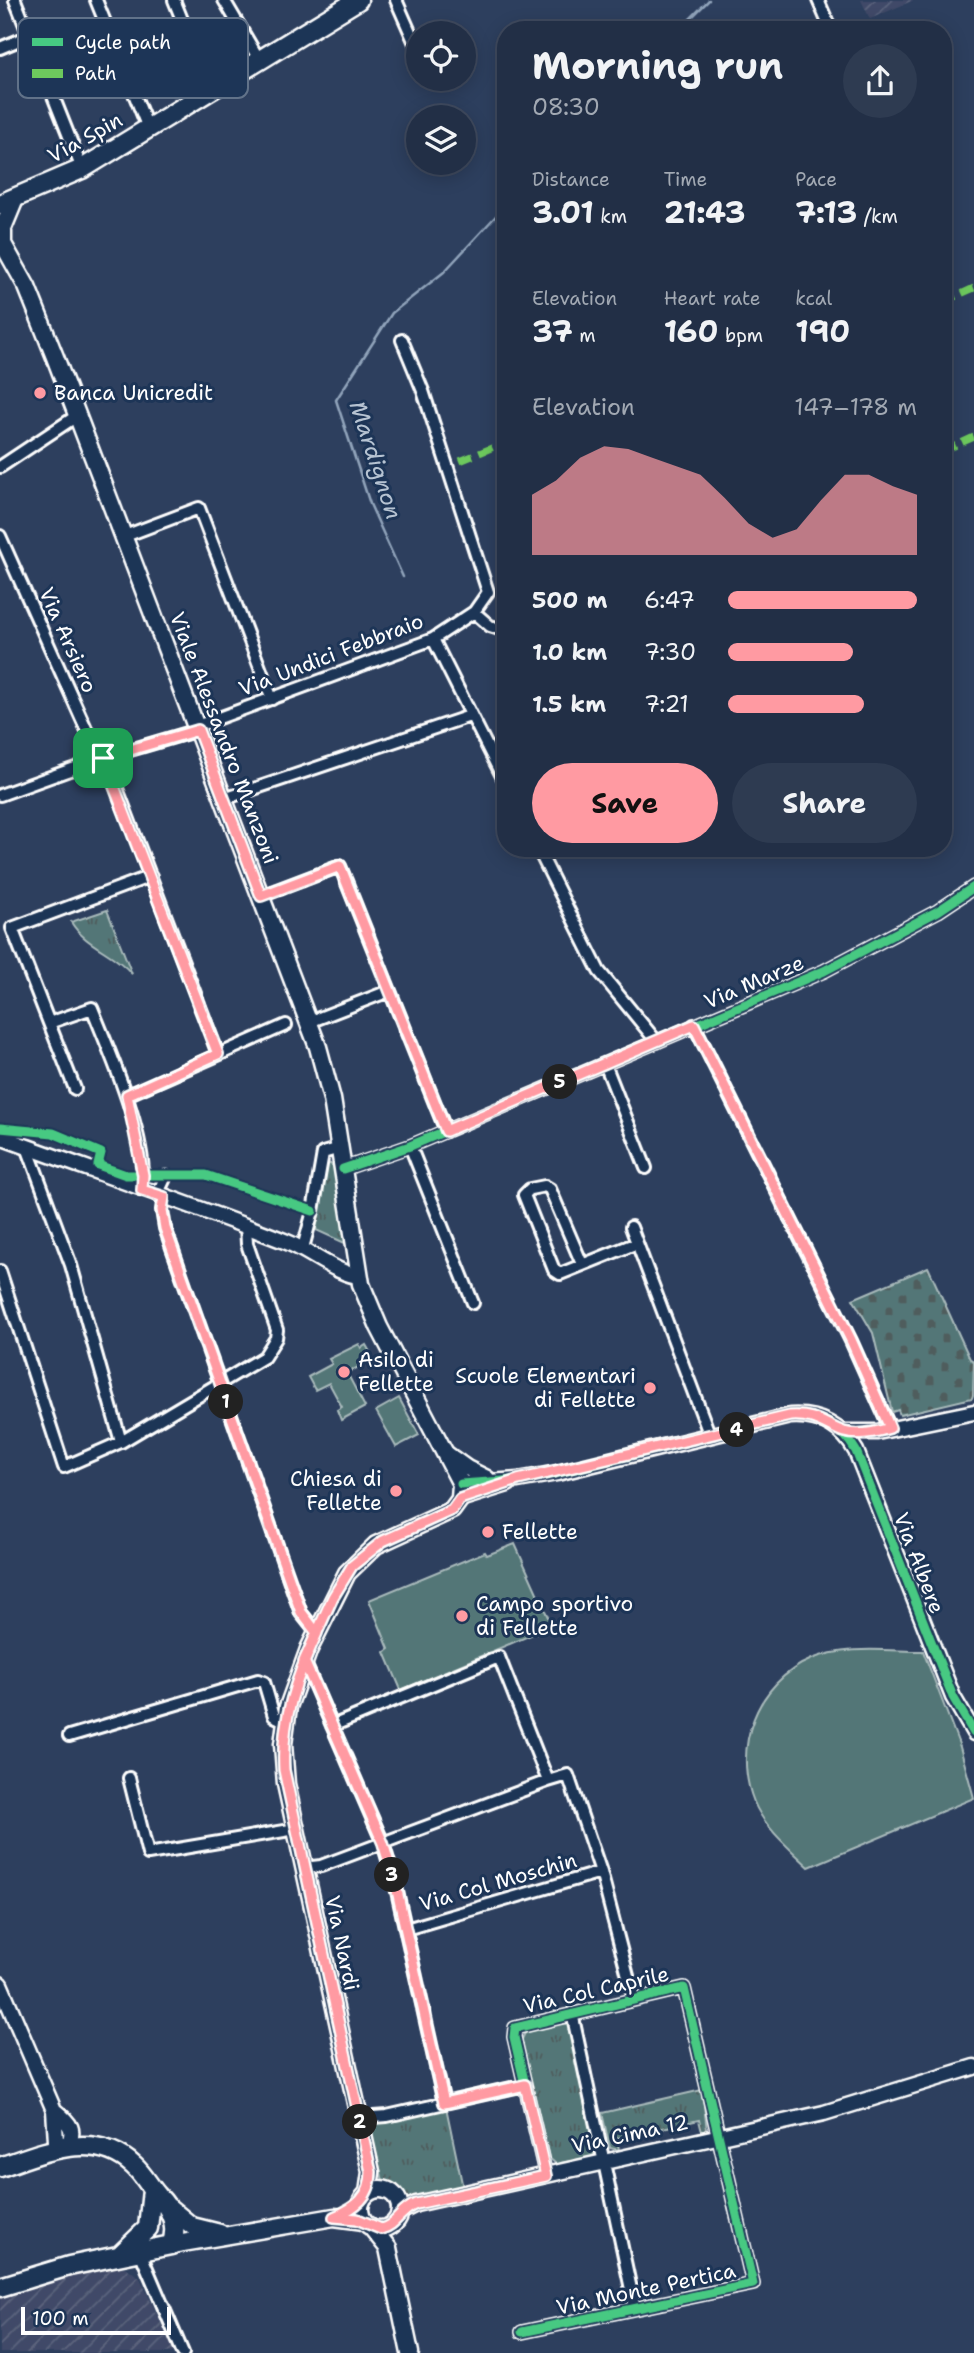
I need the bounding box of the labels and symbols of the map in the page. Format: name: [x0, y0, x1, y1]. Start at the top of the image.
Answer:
legend: [18, 18, 248, 98]
text: Cycle path: [75, 30, 171, 55]
text: Path: [75, 61, 117, 86]
street label: Via Spin: [43, 106, 128, 170]
place label: Banca Unicredit: [54, 379, 213, 407]
marker: Banca Unicredit: [32, 385, 48, 401]
water label: Mardignon: [343, 397, 409, 523]
street label: Via Arsiero: [32, 583, 104, 697]
street label: Via Undici Febbraio: [235, 607, 427, 703]
street label: Viale Alessandro Manzoni: [163, 608, 285, 868]
pin: [73, 728, 133, 788]
street label: Via Marze: [700, 948, 808, 1016]
pin: 5: [542, 1064, 578, 1100]
place label: Asilo di Fellette: [358, 1346, 434, 1398]
place label: Scuole Elementari di Fellette: [455, 1362, 636, 1414]
marker: Asilo di Fellette: [336, 1364, 352, 1380]
marker: Scuole Elementari di Fellette: [642, 1380, 658, 1396]
pin: 1: [208, 1384, 244, 1420]
pin: 4: [720, 1412, 754, 1448]
place label: Chiesa di Fellette: [290, 1465, 382, 1517]
marker: Chiesa di Fellette: [388, 1483, 404, 1499]
street label: Via Albere: [887, 1508, 951, 1618]
place label: Fellette: [502, 1518, 578, 1546]
marker: Fellette: [480, 1524, 496, 1540]
place label: Campo sportivo di Fellette: [476, 1590, 633, 1642]
marker: Campo sportivo di Fellette: [454, 1608, 470, 1624]
street label: Via Col Moschin: [416, 1846, 580, 1918]
pin: 3: [374, 1857, 410, 1892]
street label: Via Nardi: [318, 1893, 366, 1993]
street label: Via Col Caprile: [520, 1960, 672, 2020]
pin: 2: [342, 2104, 378, 2140]
street label: Via Cima 12: [569, 2108, 691, 2160]
street label: Via Monte Pertica: [554, 2256, 738, 2322]
scale bar: [21, 2304, 172, 2336]

